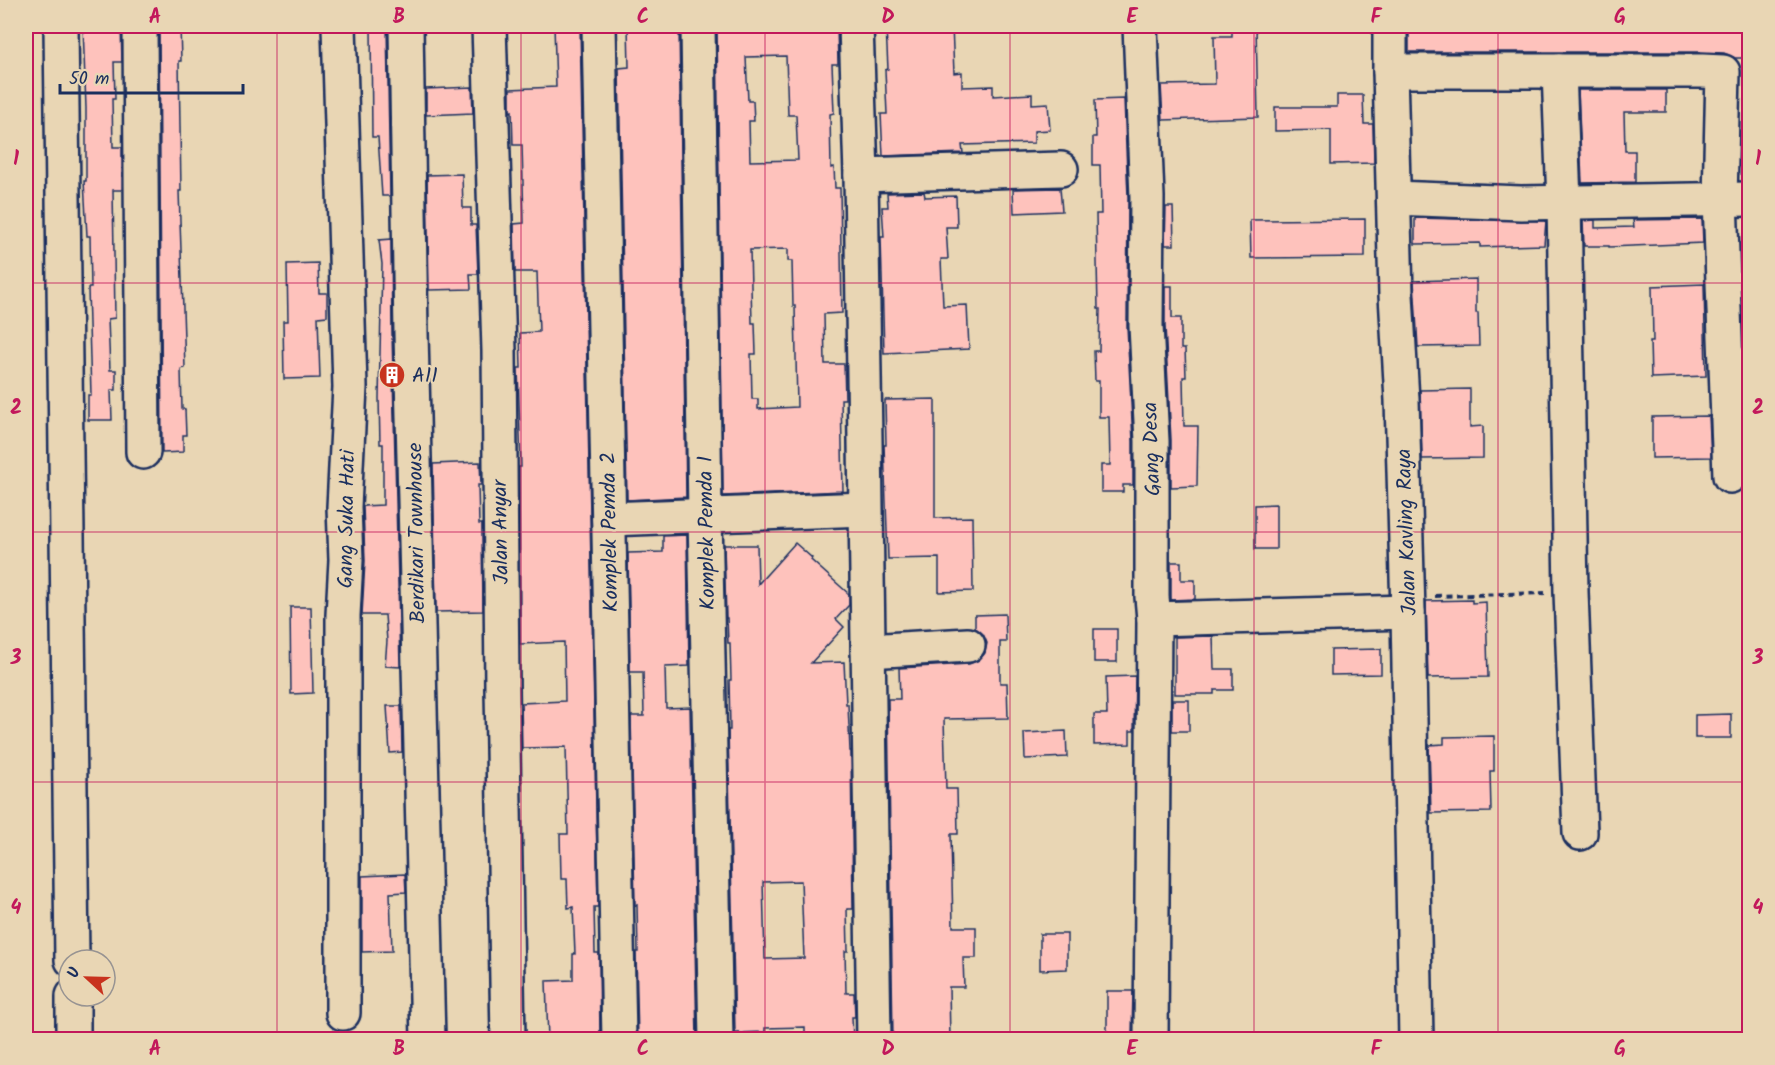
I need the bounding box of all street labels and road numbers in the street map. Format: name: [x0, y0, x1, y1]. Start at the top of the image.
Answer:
street label: Gang Desa: [1134, 401, 1171, 497]
street label: Berdikari Townhouse: [399, 442, 436, 624]
street label: Gang Suka Hati: [330, 448, 365, 589]
street label: Jalan Kavling Raya: [1388, 448, 1427, 616]
street label: Komplek Pemda 2: [593, 452, 628, 612]
street label: Komplek Pemda 1: [690, 455, 725, 610]
street label: Jalan Anyar: [484, 478, 519, 585]

